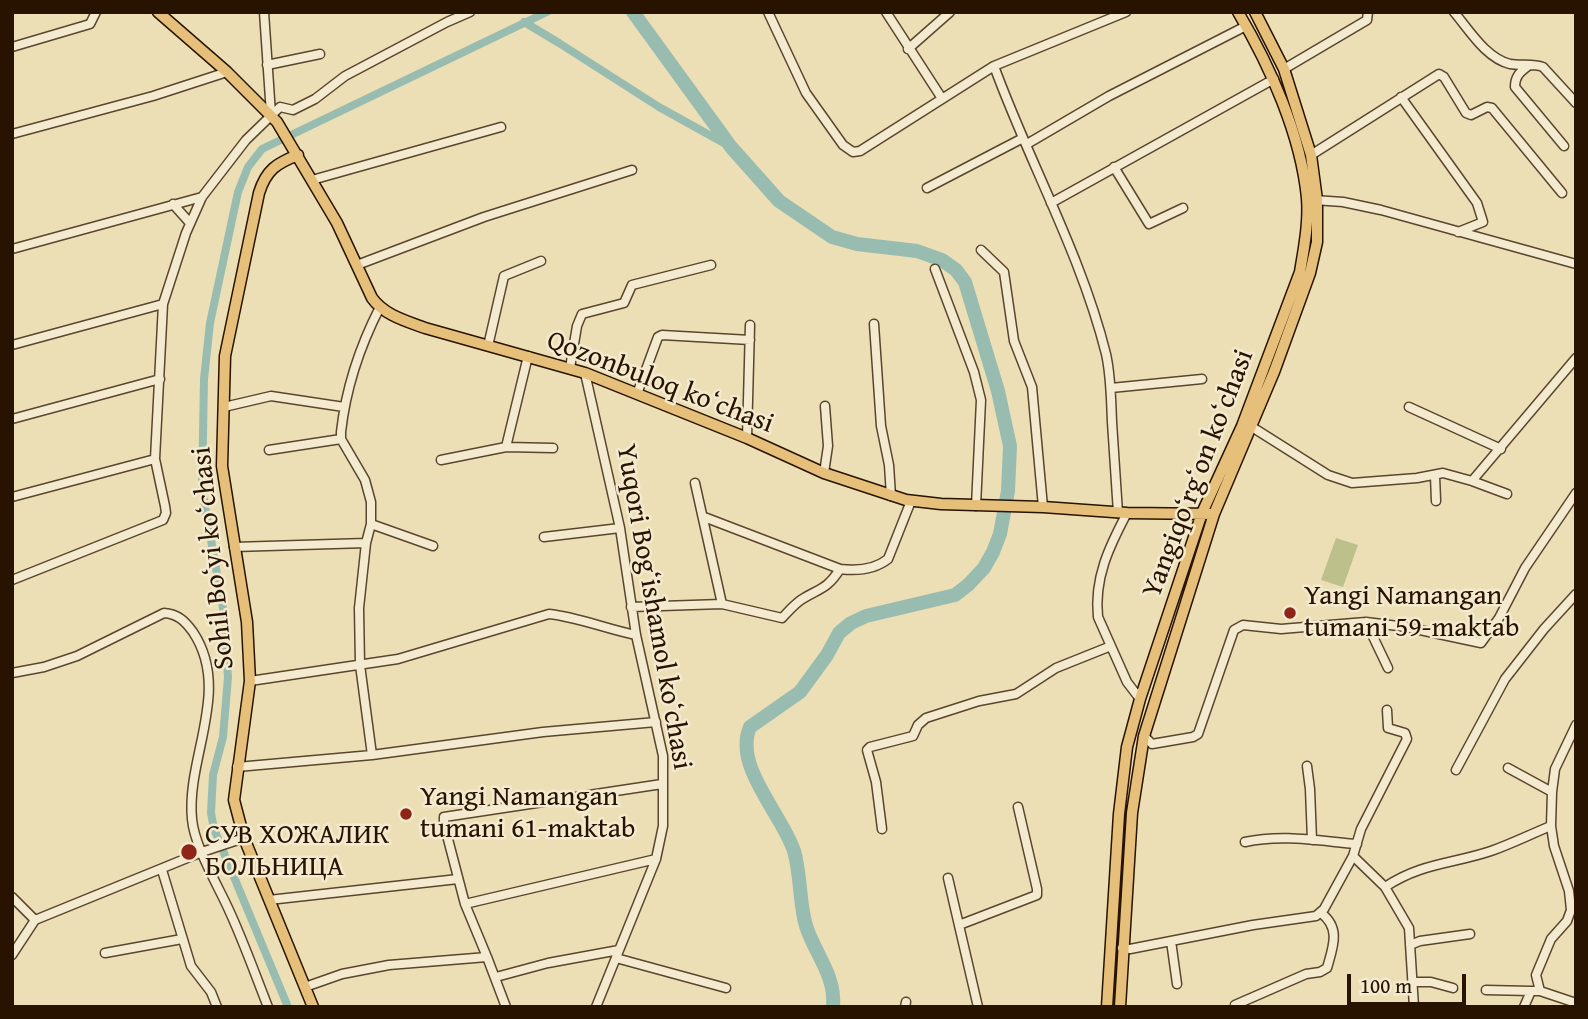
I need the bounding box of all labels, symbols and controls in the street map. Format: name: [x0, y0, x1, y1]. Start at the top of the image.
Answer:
street label: Qozonbuloq koʻchasi: [542, 324, 778, 442]
street label: Yangiqoʻrgʻon koʻchasi: [1136, 345, 1262, 603]
street label: Yuqori Bogʻishamol koʻchasi: [608, 442, 698, 772]
street label: Sohil Boʻyi koʻchasi: [186, 445, 242, 671]
place label: Yangi Namangan tumani 59-maktab: [1304, 580, 1519, 646]
marker: Yangi Namangan tumani 59-maktab: [1282, 605, 1298, 621]
place label: Yangi Namangan tumani 61-maktab: [420, 781, 635, 847]
marker: Yangi Namangan tumani 61-maktab: [398, 806, 414, 822]
place label: СУВ ХОЖАЛИК БОЛЬНИЦА: [205, 819, 389, 885]
marker: СУВ ХОЖАЛИК БОЛЬНИЦА: [179, 842, 199, 862]
scale bar: [1350, 960, 1469, 1004]
text: 100 m: [1360, 970, 1412, 1001]

